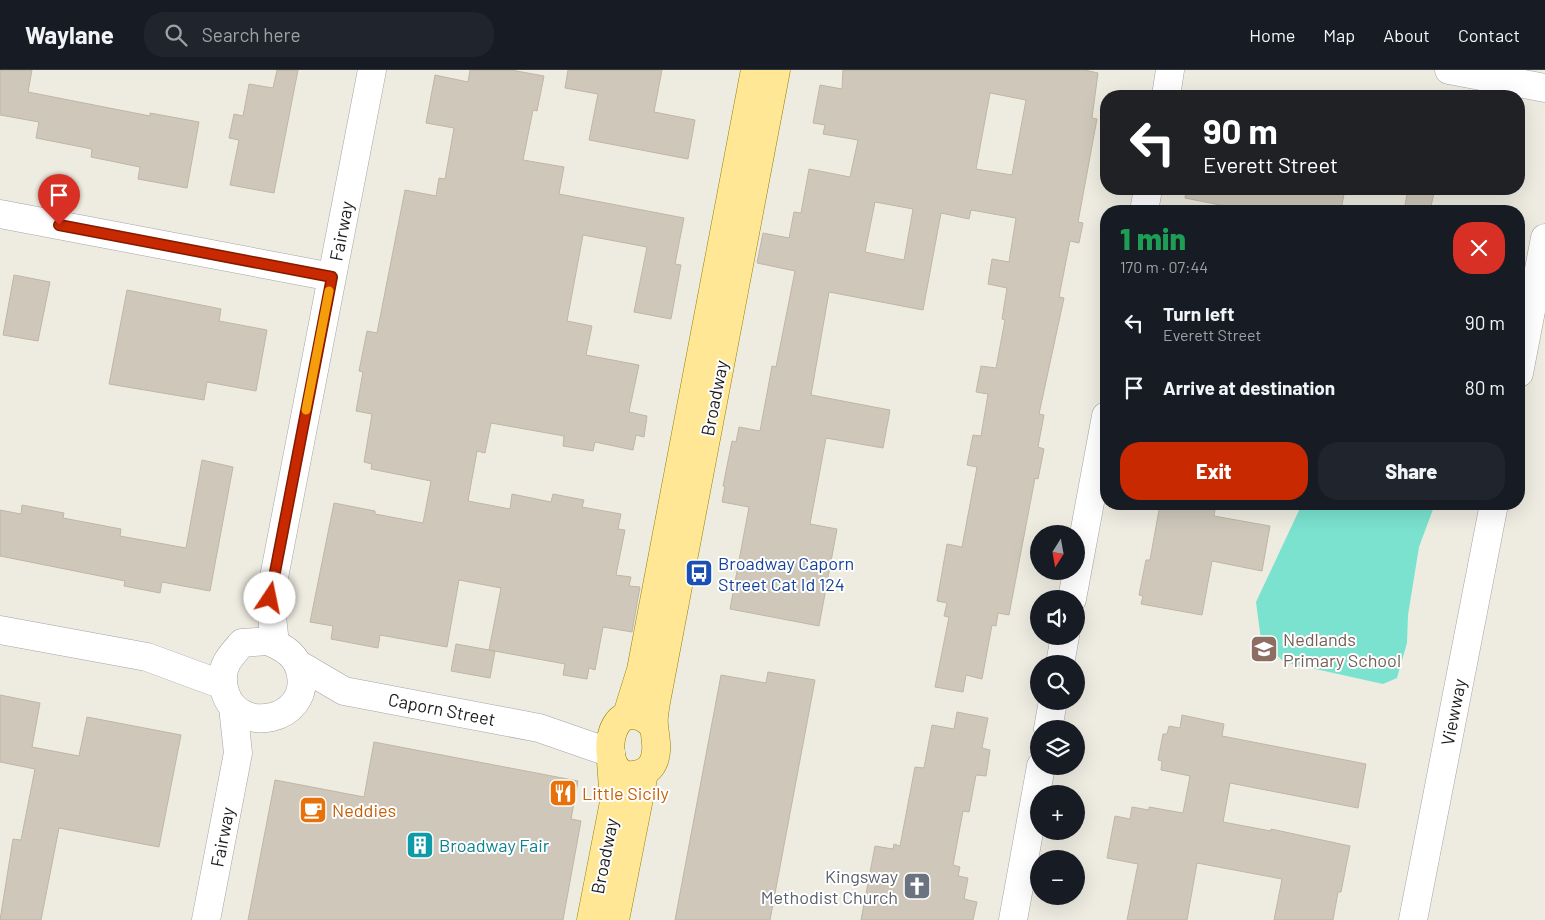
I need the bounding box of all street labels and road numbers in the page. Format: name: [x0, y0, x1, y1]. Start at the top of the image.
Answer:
street label: Fairway: [324, 199, 358, 263]
street label: Broadway: [696, 358, 732, 438]
street label: Viewway: [1436, 677, 1470, 747]
street label: Caporn Street: [387, 688, 497, 730]
street label: Fairway: [205, 805, 239, 869]
street label: Broadway: [586, 816, 622, 896]

